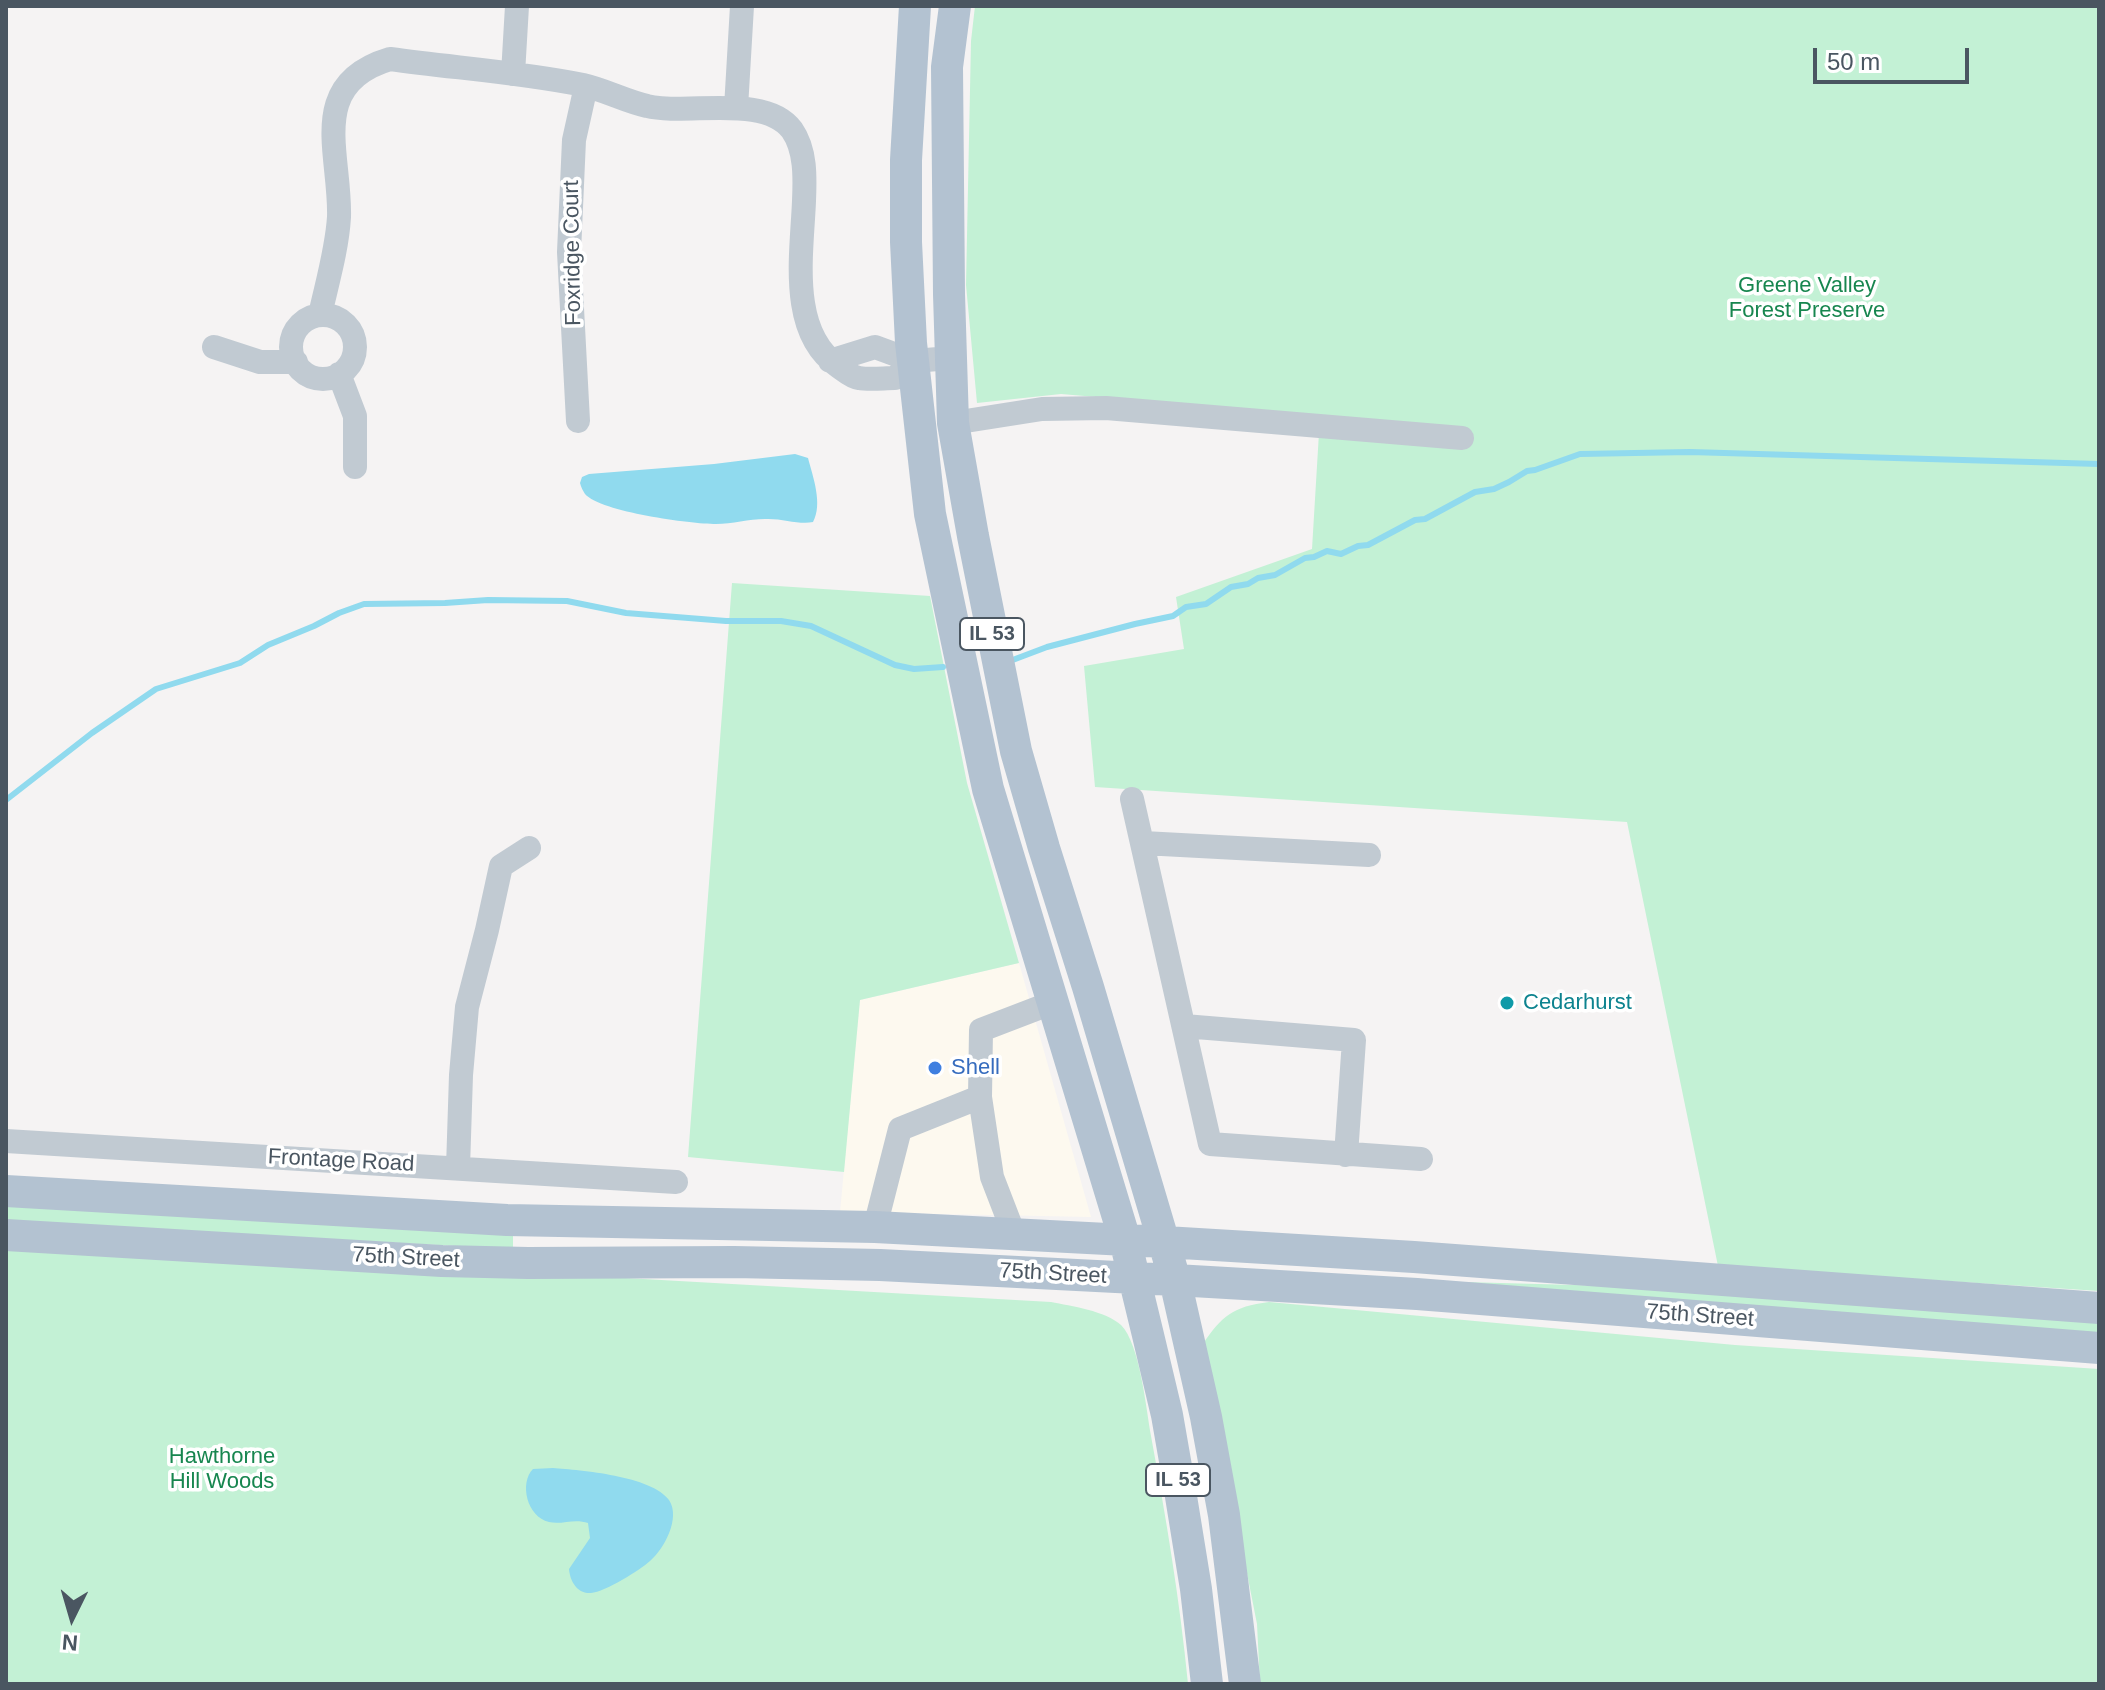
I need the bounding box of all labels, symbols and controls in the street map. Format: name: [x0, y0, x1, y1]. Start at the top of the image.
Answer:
scale bar: [1817, 32, 1973, 82]
text: 50 m: [1827, 48, 1880, 75]
street label: Foxridge Court: [559, 180, 587, 326]
park label: Greene Valley Forest Preserve: [1729, 273, 1885, 324]
road number: IL 53: [960, 618, 1024, 650]
place label: Cedarhurst: [1523, 990, 1632, 1016]
marker: Cedarhurst: [1498, 994, 1516, 1012]
place label: Shell: [951, 1055, 1000, 1081]
marker: Shell: [926, 1059, 944, 1077]
street label: Frontage Road: [267, 1144, 415, 1178]
street label: 75th Street: [352, 1242, 460, 1274]
street label: 75th Street: [999, 1258, 1107, 1290]
street label: 75th Street: [1645, 1299, 1755, 1333]
park label: Hawthorne Hill Woods: [169, 1444, 275, 1496]
road number: IL 53: [1146, 1464, 1210, 1496]
north arrow: [32, 1578, 112, 1658]
text: N: [61, 1629, 79, 1656]

